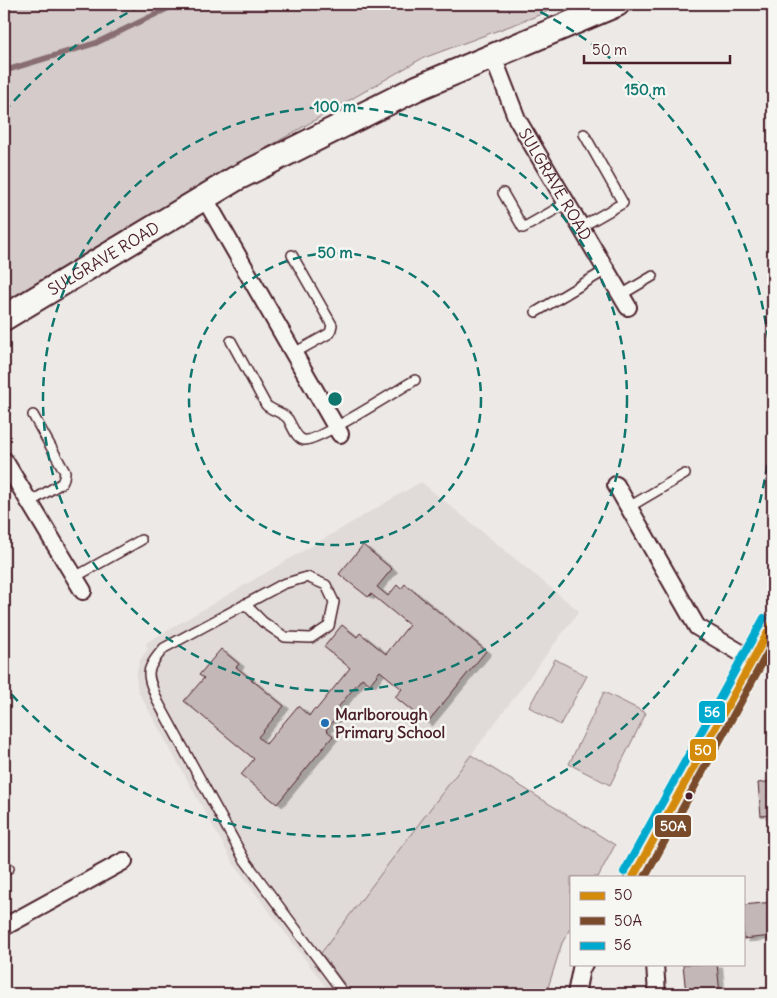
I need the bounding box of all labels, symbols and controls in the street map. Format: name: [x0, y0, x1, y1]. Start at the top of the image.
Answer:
scale bar: [584, 32, 731, 64]
text: 50 m: [592, 40, 627, 59]
text: 150 m: [624, 80, 666, 99]
text: 100 m: [314, 97, 356, 116]
street label: SULGRAVE ROAD: [515, 124, 596, 244]
street label: SULGRAVE ROAD: [44, 217, 163, 299]
text: 50 m: [317, 243, 353, 262]
centre of rings: [326, 390, 344, 408]
line badge: 56: [698, 700, 726, 724]
text: 56: [704, 703, 720, 721]
place label: Marlborough Primary School: [335, 704, 445, 743]
marker: Marlborough Primary School: [319, 717, 331, 729]
line badge: 50: [689, 738, 717, 762]
text: 50: [694, 741, 712, 759]
unlabelled marker: [684, 791, 694, 801]
line badge: 50A: [654, 814, 692, 838]
text: 50A: [660, 817, 686, 835]
legend: [570, 876, 744, 966]
text: 50: [614, 885, 633, 904]
text: 50A: [614, 911, 642, 930]
text: 56: [614, 935, 631, 954]

